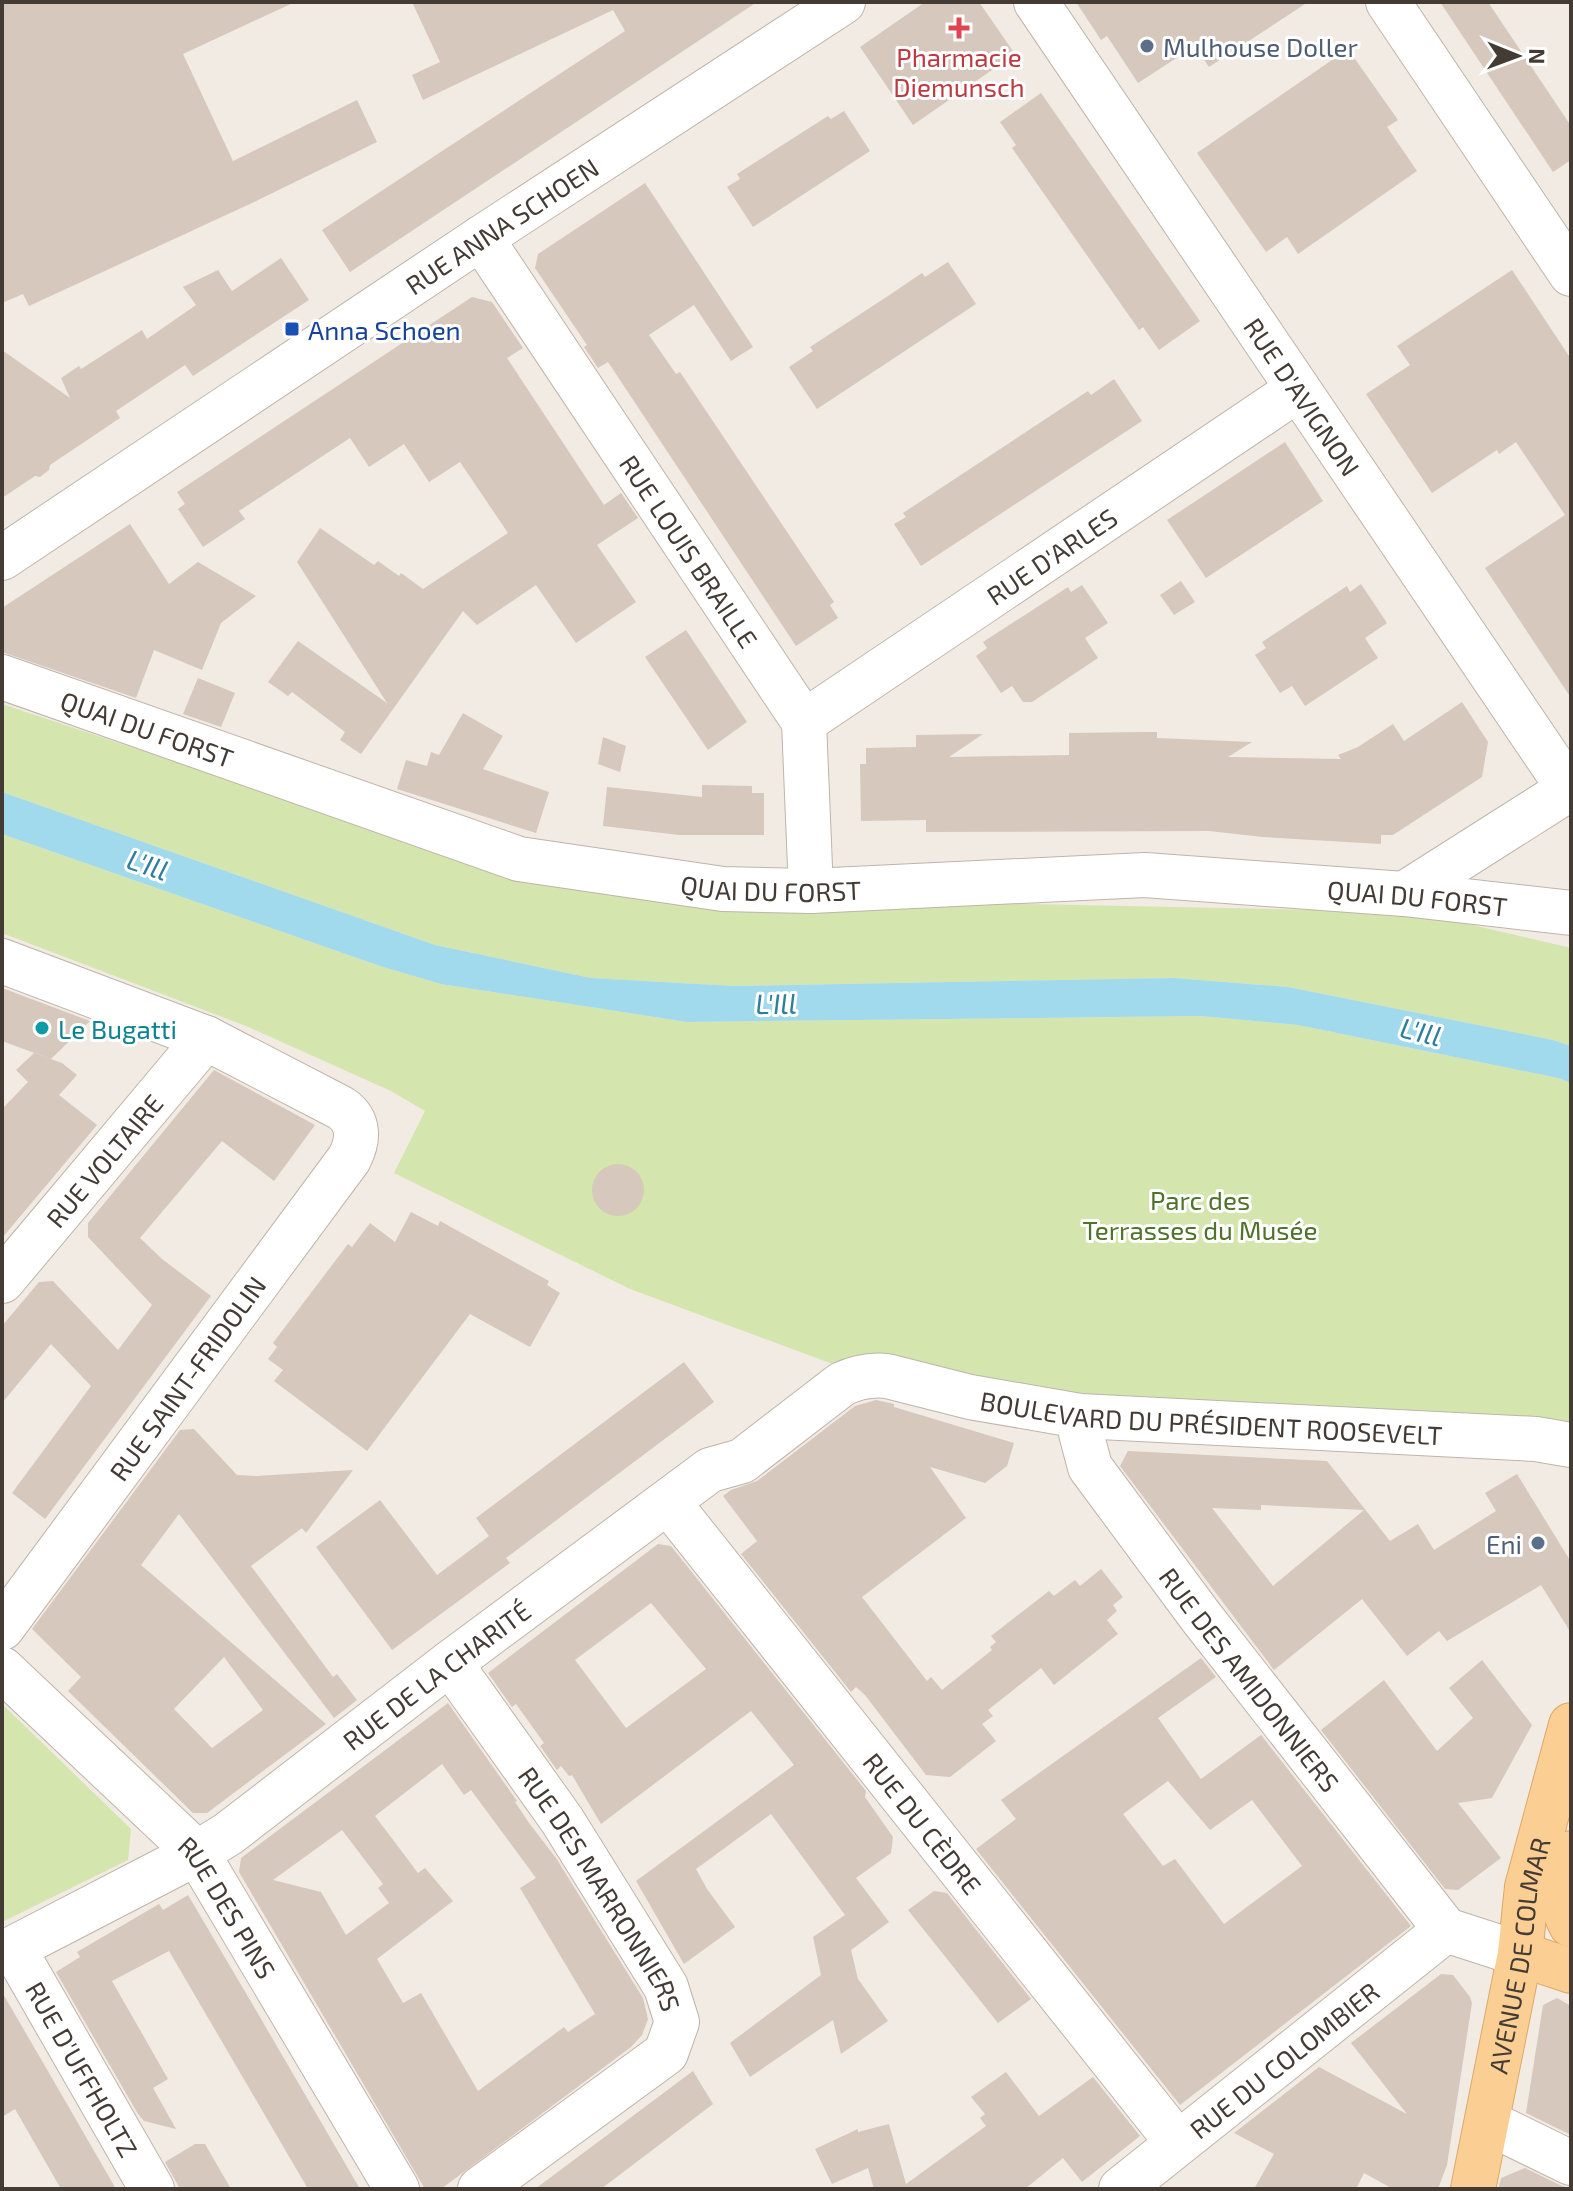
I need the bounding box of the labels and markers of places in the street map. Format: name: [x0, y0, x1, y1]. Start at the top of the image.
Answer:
marker: Pharmacie Diemunsch: [950, 19, 968, 37]
place label: Mulhouse Doller: [1163, 31, 1358, 62]
marker: Mulhouse Doller: [1138, 37, 1156, 55]
place label: Pharmacie Diemunsch: [893, 41, 1025, 102]
place label: Anna Schoen: [308, 314, 461, 345]
marker: Anna Schoen: [283, 320, 301, 338]
place label: Le Bugatti: [58, 1013, 177, 1044]
marker: Le Bugatti: [33, 1019, 51, 1037]
place label: Eni: [1486, 1528, 1522, 1559]
marker: Eni: [1529, 1534, 1547, 1552]

